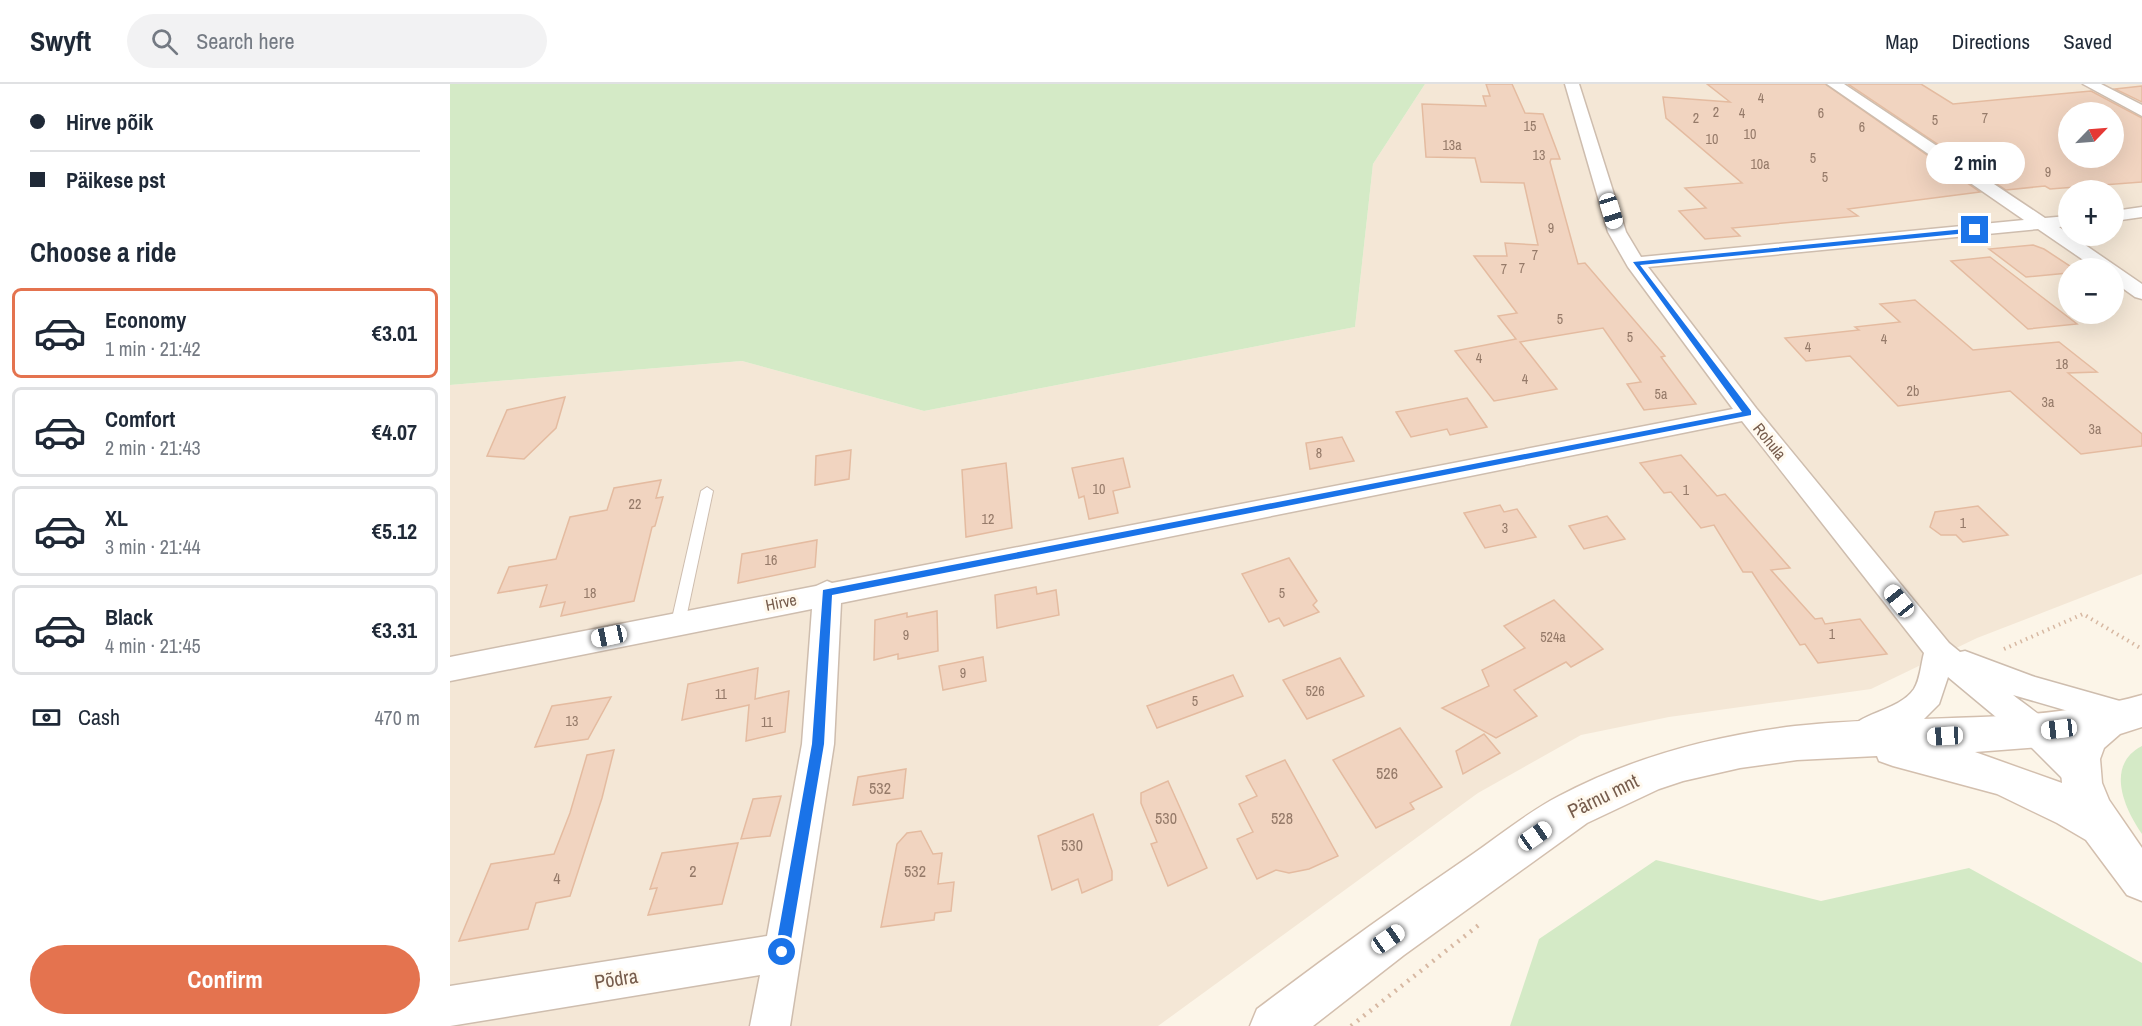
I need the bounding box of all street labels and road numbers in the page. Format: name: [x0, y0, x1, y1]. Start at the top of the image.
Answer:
street label: Rohula: [1748, 418, 1792, 465]
street label: Hirve: [764, 588, 798, 616]
street label: Pärnu mnt: [1563, 767, 1643, 824]
street label: Põdra: [592, 962, 640, 995]

